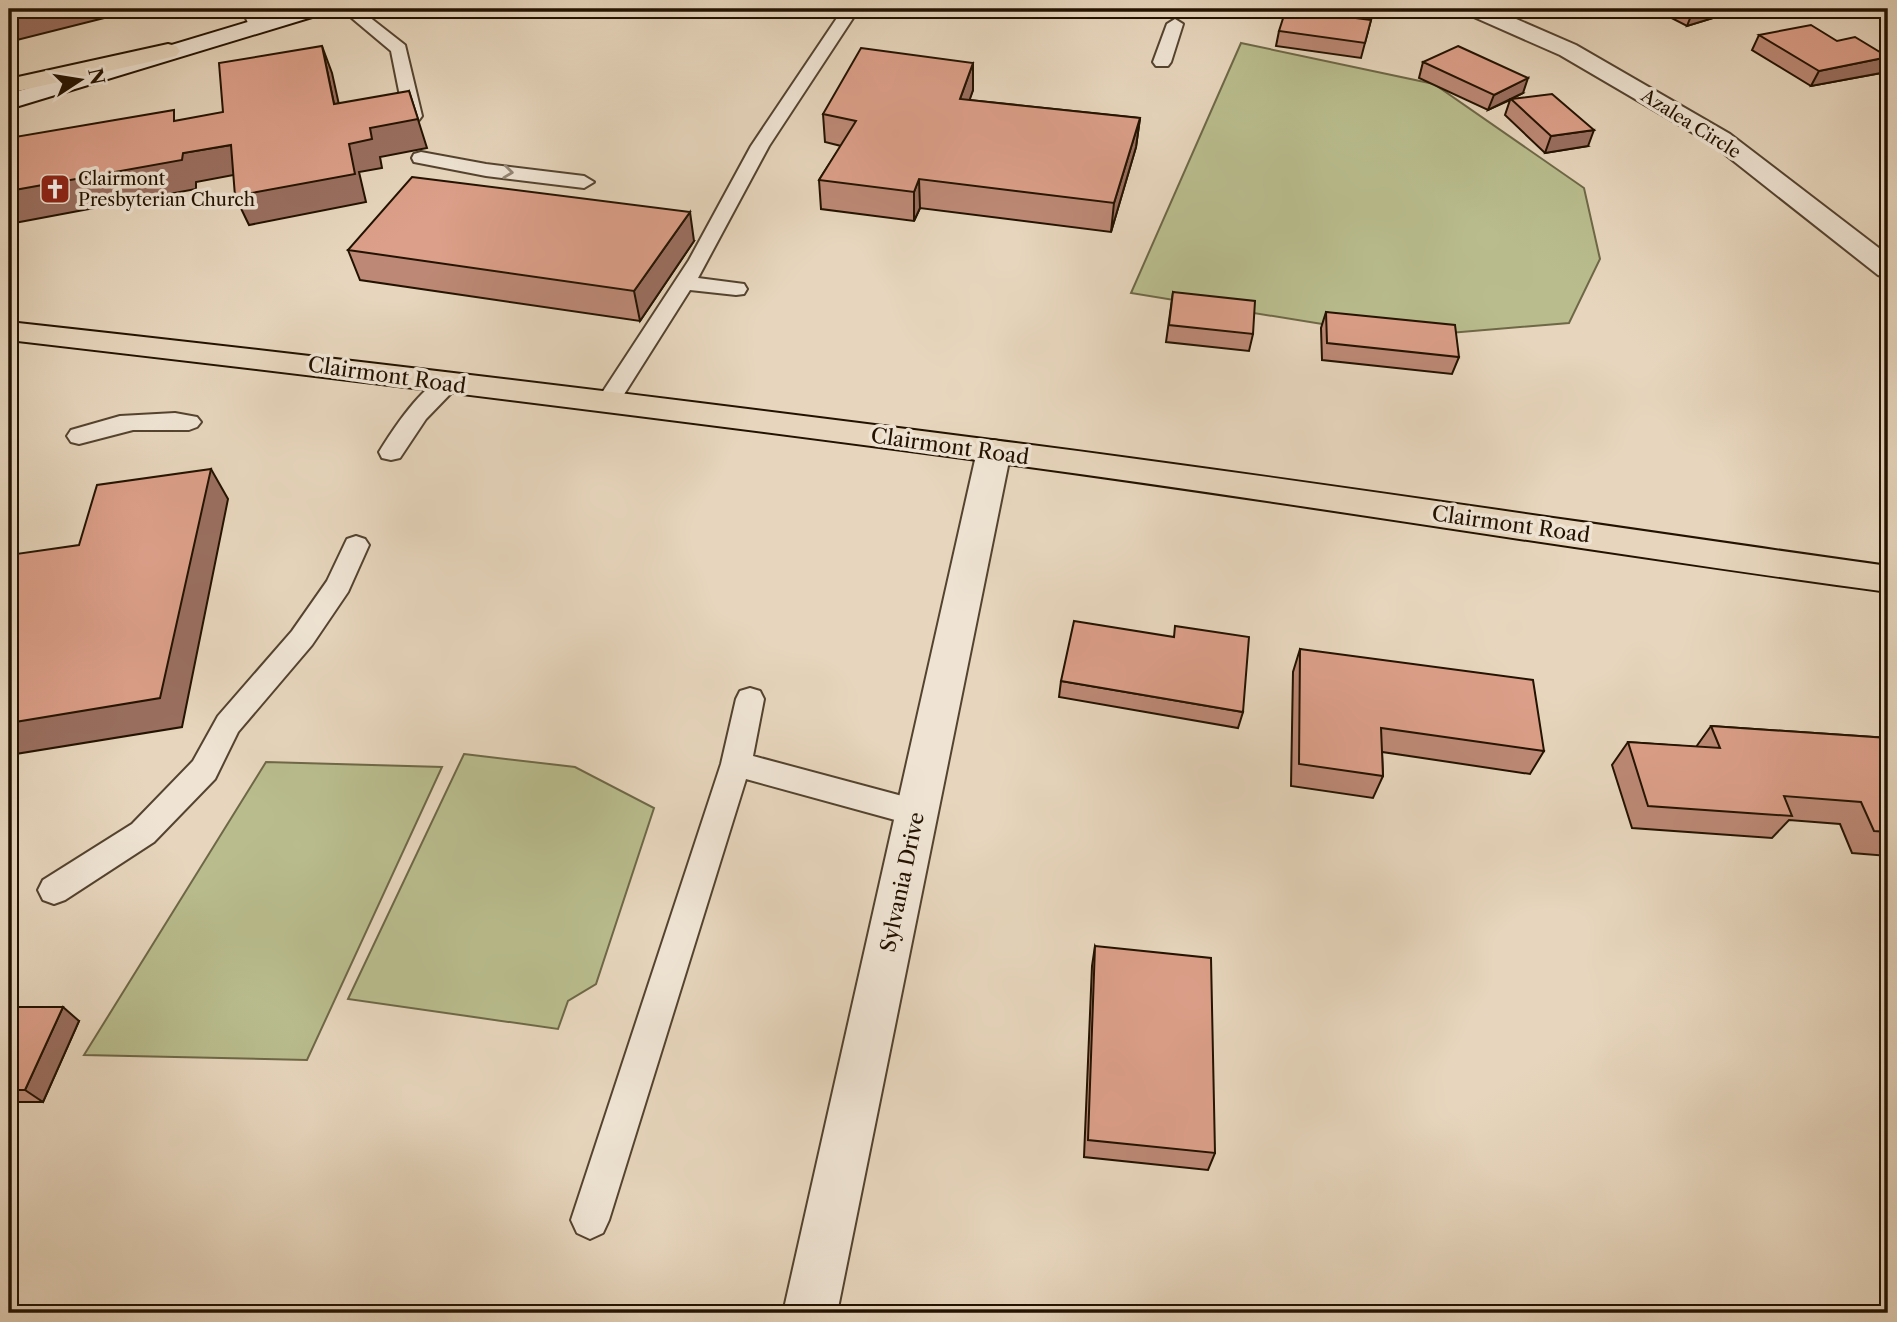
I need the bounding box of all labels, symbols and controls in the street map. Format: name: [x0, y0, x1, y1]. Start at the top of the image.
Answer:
north arrow: [46, 46, 116, 116]
text: N: [83, 66, 109, 87]
street label: Azalea Circle: [1636, 84, 1745, 163]
one-way arrow: [502, 165, 513, 180]
place label: Clairmont Presbyterian Church: [78, 168, 255, 211]
church icon: Clairmont Presbyterian Church: [38, 172, 72, 206]
street label: Clairmont Road: [306, 352, 468, 398]
street label: Clairmont Road: [869, 423, 1031, 469]
street label: Clairmont Road: [1430, 501, 1592, 547]
street label: Sylvania Drive: [875, 810, 929, 954]

